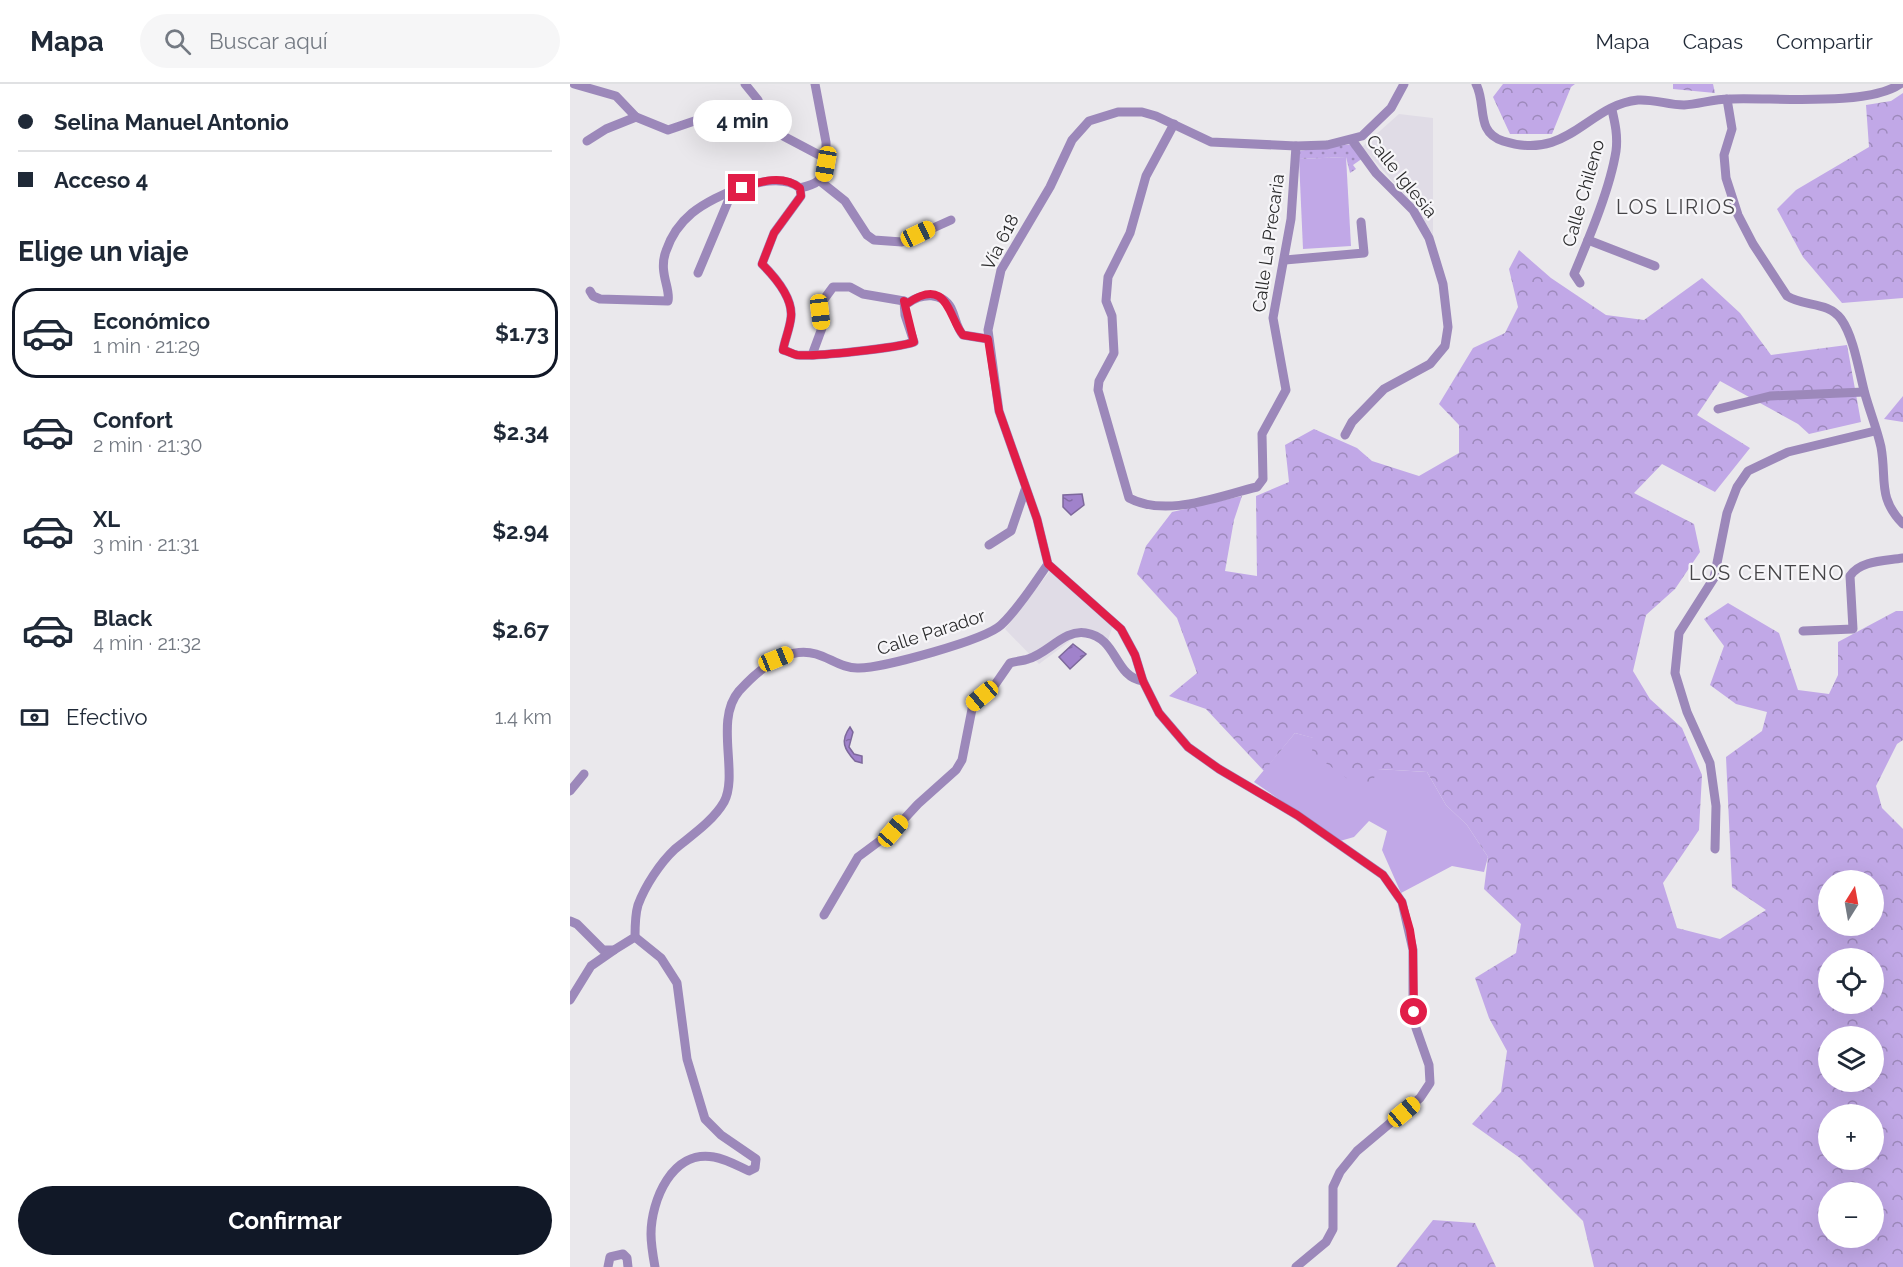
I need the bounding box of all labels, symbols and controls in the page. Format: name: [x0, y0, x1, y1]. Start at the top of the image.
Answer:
search box: [140, 14, 560, 68]
text: Mapa: [30, 25, 104, 58]
icon: search: [161, 25, 194, 58]
text: Buscar aquí: [209, 28, 328, 54]
text: Mapa: [1595, 29, 1650, 54]
text: Capas: [1683, 29, 1743, 54]
text: Compartir: [1776, 29, 1873, 54]
callout: 4 min: [692, 101, 792, 143]
text: Selina Manuel Antonio: [54, 109, 289, 135]
text: 4 min: [716, 109, 769, 133]
street label: Calle Iglesia: [1362, 130, 1442, 222]
street label: Calle Chileno: [1558, 137, 1608, 249]
car: [814, 145, 838, 183]
text: Acceso 4: [54, 167, 148, 193]
street label: Calle La Precaria: [1248, 172, 1288, 314]
route end: [728, 174, 755, 201]
district label: LOS LIRIOS: [1616, 195, 1736, 219]
street label: Vía 618: [977, 211, 1023, 273]
car: [898, 218, 938, 250]
text: Elige un viaje: [18, 236, 189, 267]
car: [809, 293, 831, 331]
icon: car: [21, 306, 75, 360]
text: Económico: [93, 308, 210, 334]
text: $1.73: [495, 320, 549, 346]
text: 1 min · 21:29: [93, 334, 200, 358]
icon: car: [21, 405, 75, 459]
text: Confort: [93, 407, 173, 433]
text: $2.34: [493, 419, 549, 445]
text: 2 min · 21:30: [93, 433, 203, 457]
icon: car: [21, 504, 75, 558]
text: XL: [93, 506, 120, 532]
text: $2.94: [492, 518, 549, 544]
text: 3 min · 21:31: [93, 532, 199, 556]
district label: LOS CENTENO: [1689, 561, 1845, 585]
icon: car: [21, 603, 75, 657]
street label: Calle Parador: [874, 604, 988, 659]
text: Black: [93, 605, 152, 631]
text: $2.67: [492, 617, 549, 643]
text: 4 min · 21:32: [93, 631, 201, 655]
car: [756, 644, 796, 674]
car: [962, 678, 1002, 714]
icon: cash: [18, 701, 51, 734]
text: Efectivo: [66, 704, 148, 730]
text: 1.4 km: [495, 705, 552, 729]
car: [874, 812, 912, 850]
north arrow: [1818, 870, 1884, 936]
map controls: [1818, 870, 1884, 1248]
button: locate: [1818, 948, 1884, 1014]
route start: [1400, 998, 1427, 1025]
button: layers: [1818, 1026, 1884, 1092]
car: [1384, 1094, 1424, 1130]
button: +: [1818, 1104, 1884, 1170]
button: −: [1818, 1182, 1884, 1248]
button: Confirmar: [18, 1186, 552, 1255]

